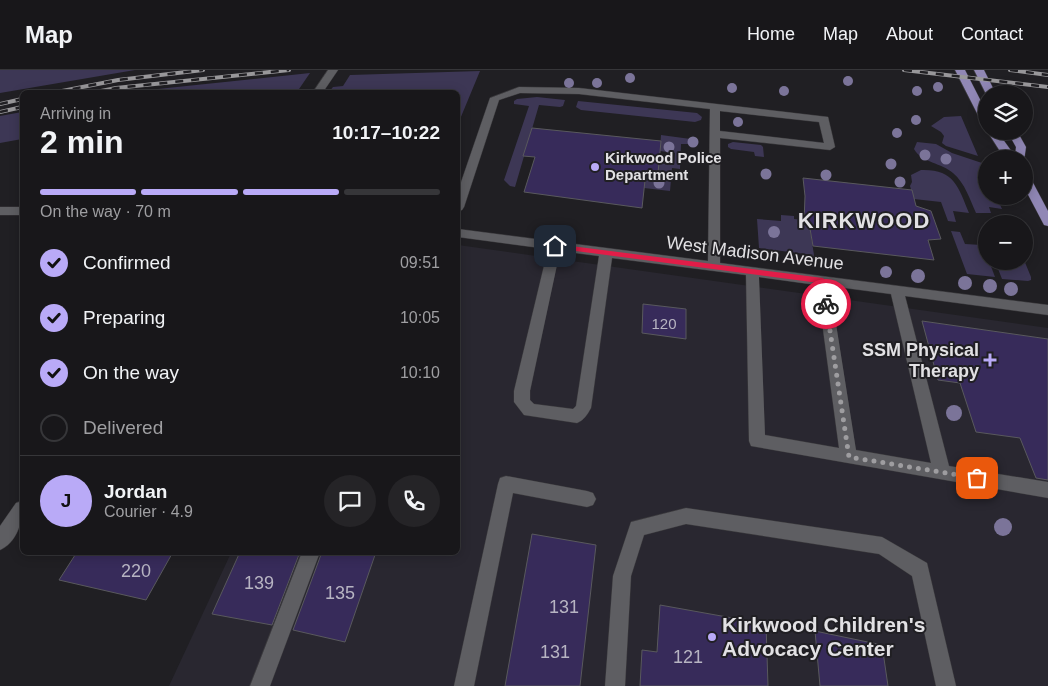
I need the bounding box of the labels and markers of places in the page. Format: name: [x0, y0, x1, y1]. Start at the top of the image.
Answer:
place label: Kirkwood Police Department: [605, 149, 722, 183]
marker: Kirkwood Police Department: [589, 161, 601, 173]
pin: [534, 225, 576, 267]
place label: SSM Physical Therapy: [862, 340, 979, 381]
marker: SSM Physical Therapy: [983, 353, 997, 367]
pin: [956, 457, 998, 499]
place label: Kirkwood Children's Advocacy Center: [722, 613, 925, 660]
marker: Kirkwood Children's Advocacy Center: [706, 631, 718, 643]

